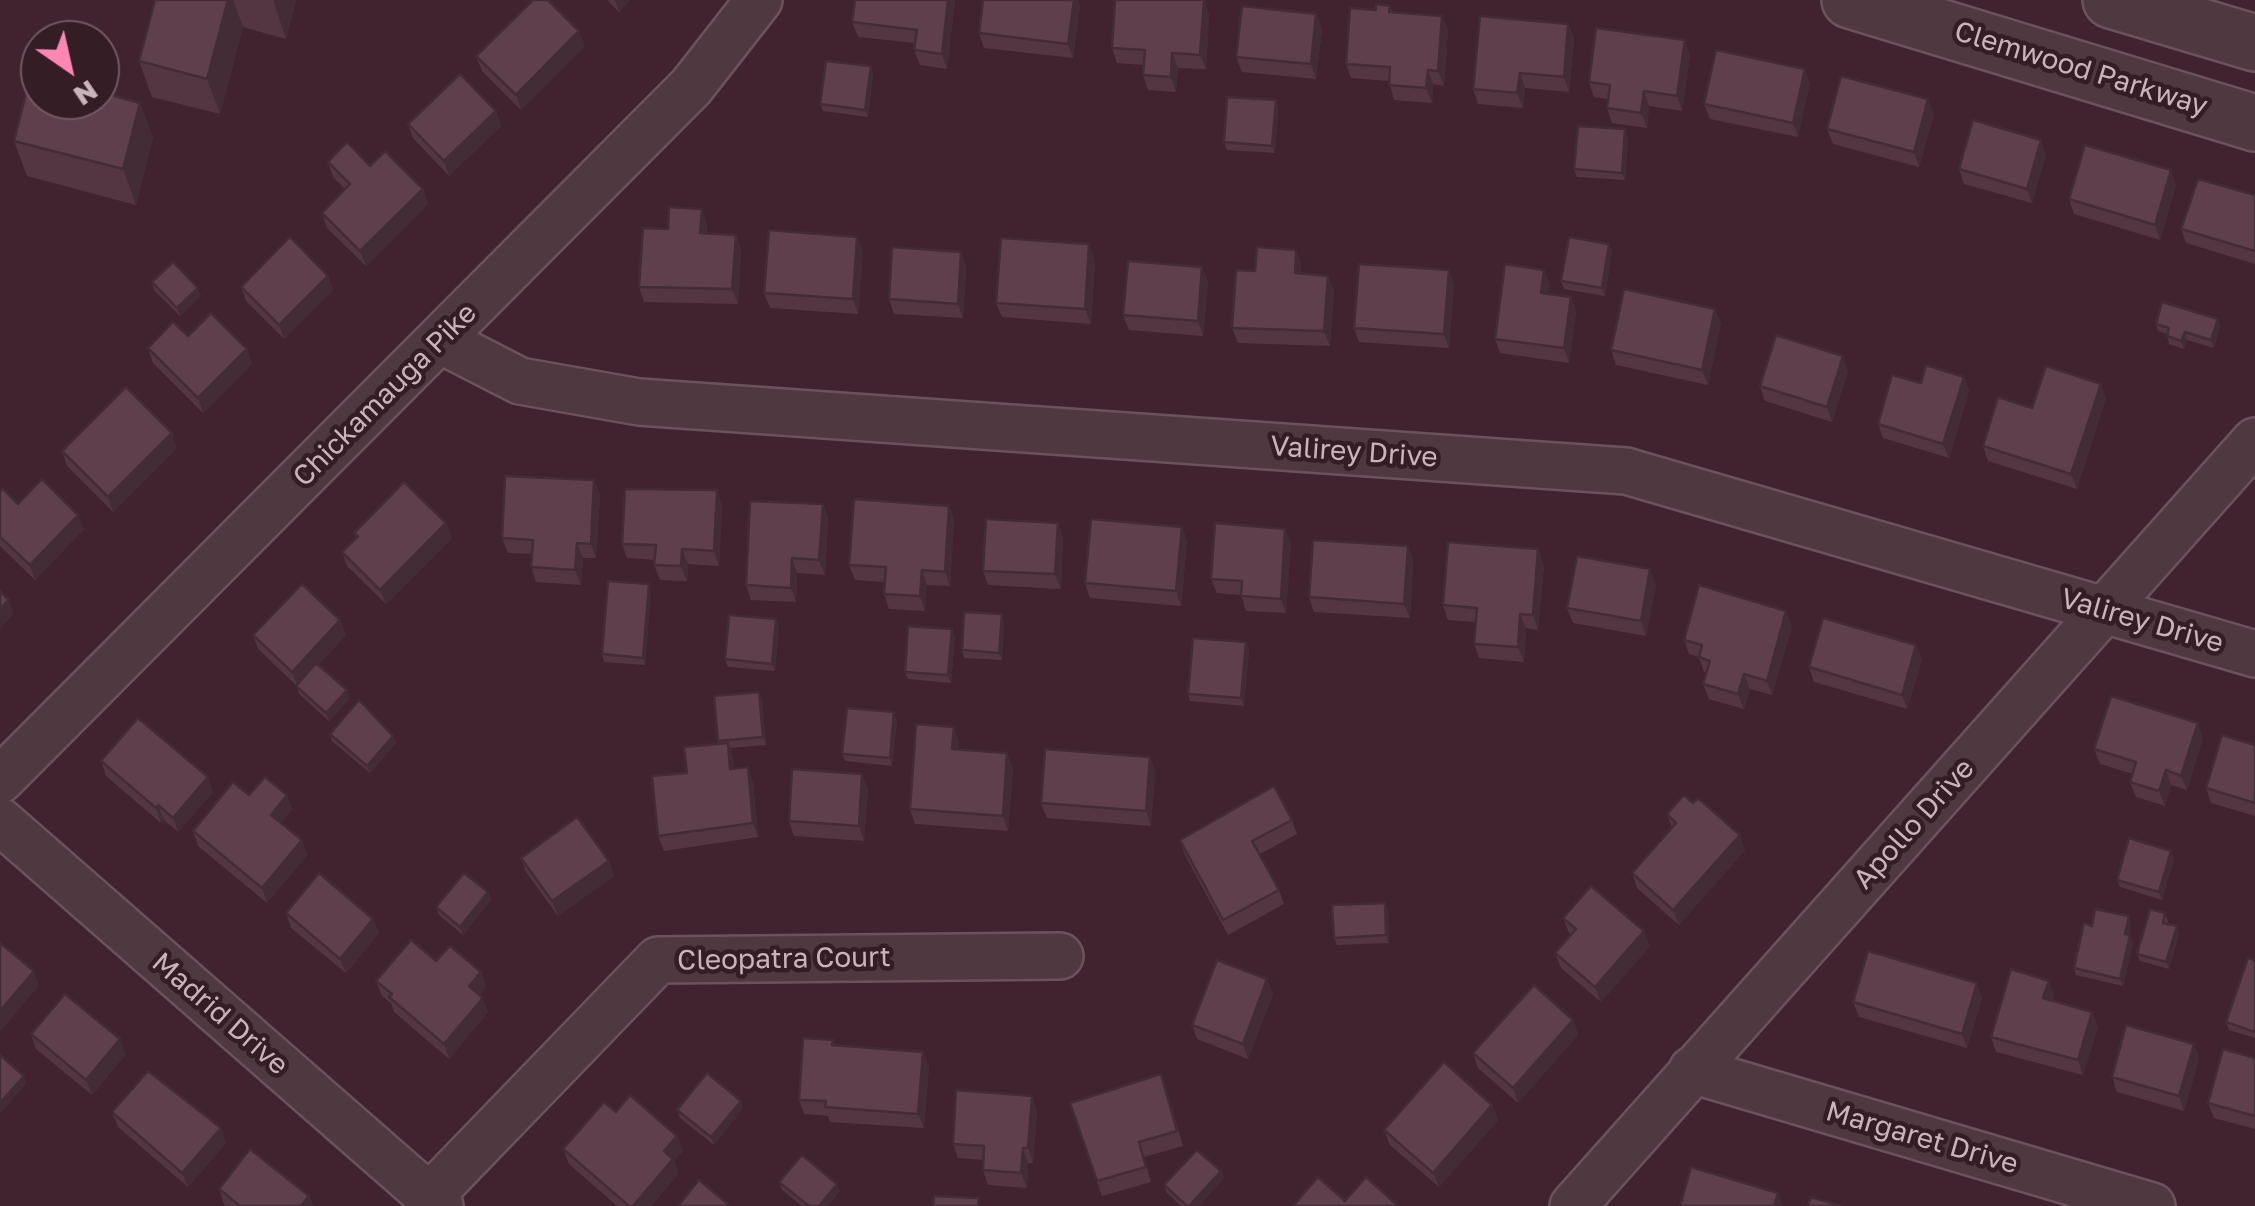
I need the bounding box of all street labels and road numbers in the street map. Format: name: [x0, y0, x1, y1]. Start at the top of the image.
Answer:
street label: Clemwood Parkway: [1951, 15, 2211, 123]
street label: Chickamauga Pike: [286, 296, 484, 494]
street label: Valirey Drive: [1269, 429, 1439, 475]
street label: Valirey Drive: [2057, 582, 2227, 660]
street label: Apollo Drive: [1847, 752, 1981, 896]
street label: Cleopatra Court: [677, 940, 891, 978]
street label: Madrid Drive: [145, 946, 295, 1082]
street label: Margaret Drive: [1822, 1095, 2022, 1181]

